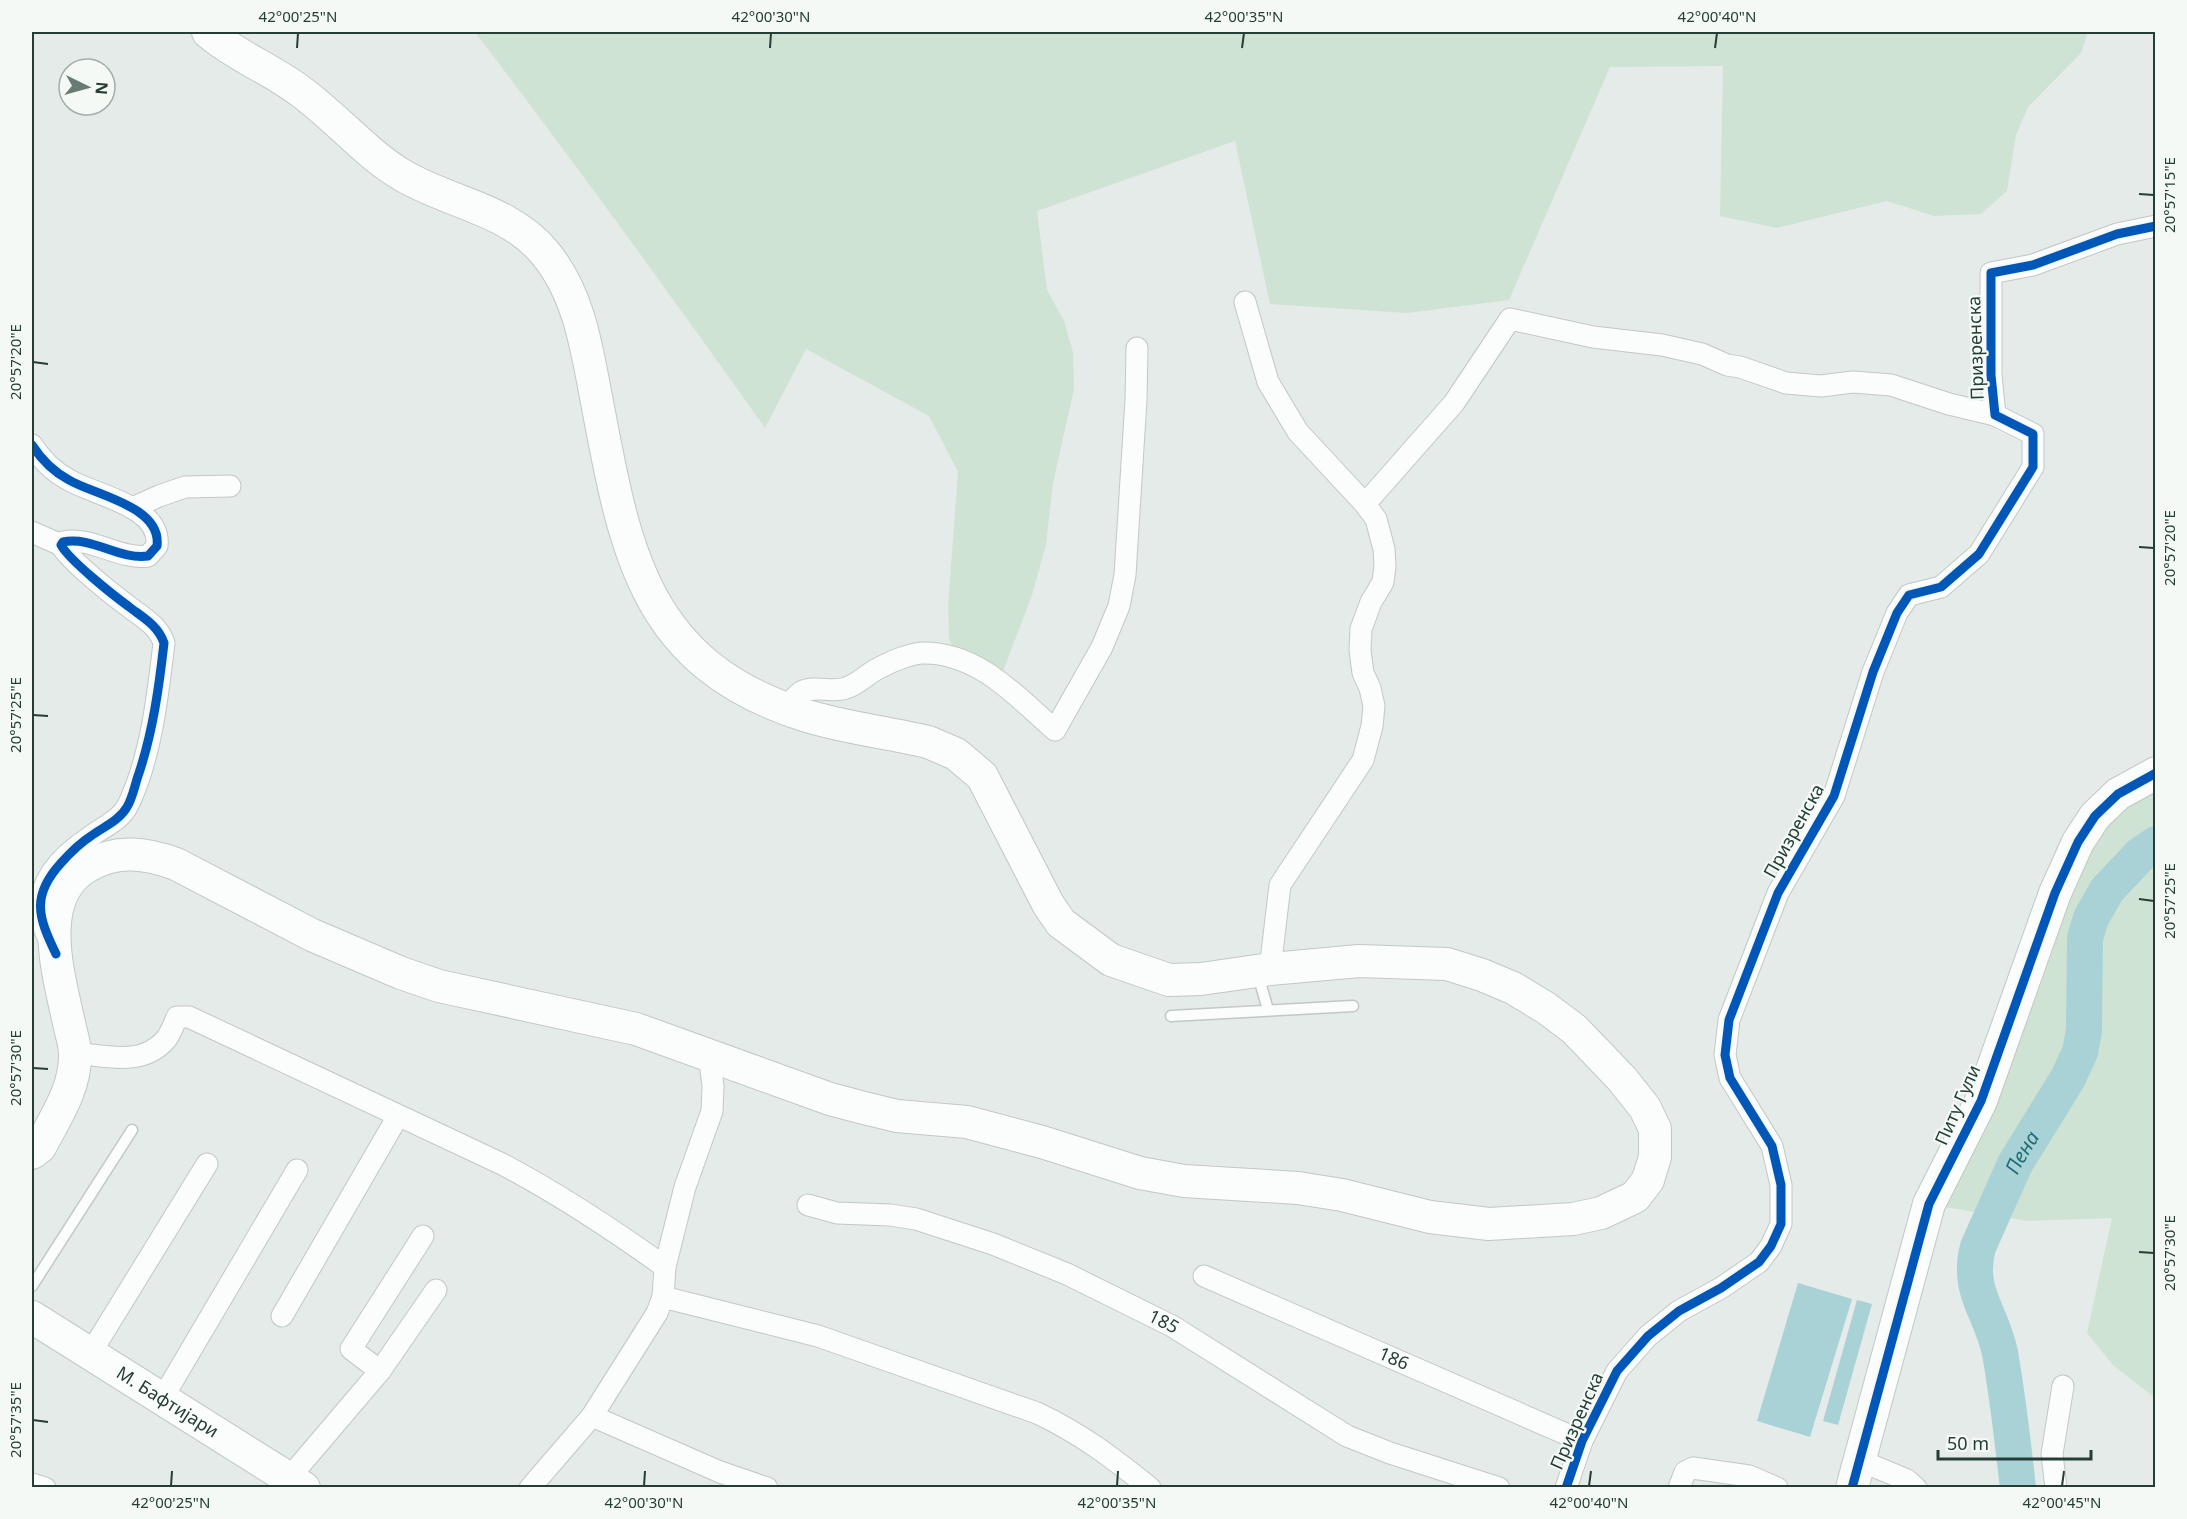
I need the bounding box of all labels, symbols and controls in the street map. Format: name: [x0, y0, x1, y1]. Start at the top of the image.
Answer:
text: 42°00'25"N: [259, 6, 337, 26]
text: 42°00'30"N: [732, 6, 810, 26]
text: 42°00'35"N: [1205, 6, 1283, 26]
text: 42°00'40"N: [1678, 6, 1756, 26]
north arrow: [57, 57, 117, 117]
text: N: [90, 81, 113, 96]
text: 20°57'15"E: [2159, 157, 2179, 233]
street label: Призренска: [1961, 296, 1989, 400]
text: 20°57'20"E: [5, 324, 25, 400]
text: 20°57'20"E: [2159, 510, 2179, 586]
text: 20°57'25"E: [5, 677, 25, 753]
street label: Призренска: [1757, 779, 1829, 882]
text: 20°57'25"E: [2159, 863, 2179, 939]
text: 20°57'30"E: [5, 1030, 25, 1106]
street label: Питу Гули: [1929, 1061, 1985, 1148]
water label: Пена: [1998, 1126, 2045, 1178]
text: 20°57'30"E: [2159, 1215, 2179, 1291]
street label: 185: [1145, 1303, 1184, 1339]
street label: 186: [1375, 1341, 1413, 1375]
street label: М. Бафтијари: [112, 1360, 224, 1442]
street label: Призренска: [1544, 1368, 1608, 1473]
text: 20°57'35"E: [5, 1382, 25, 1458]
scale bar: [1938, 1423, 2091, 1461]
text: 50 m: [1947, 1431, 1989, 1455]
text: 42°00'25"N: [132, 1492, 210, 1512]
text: 42°00'30"N: [605, 1492, 683, 1512]
text: 42°00'35"N: [1078, 1492, 1156, 1512]
text: 42°00'40"N: [1550, 1492, 1628, 1512]
text: 42°00'45"N: [2023, 1492, 2101, 1512]

